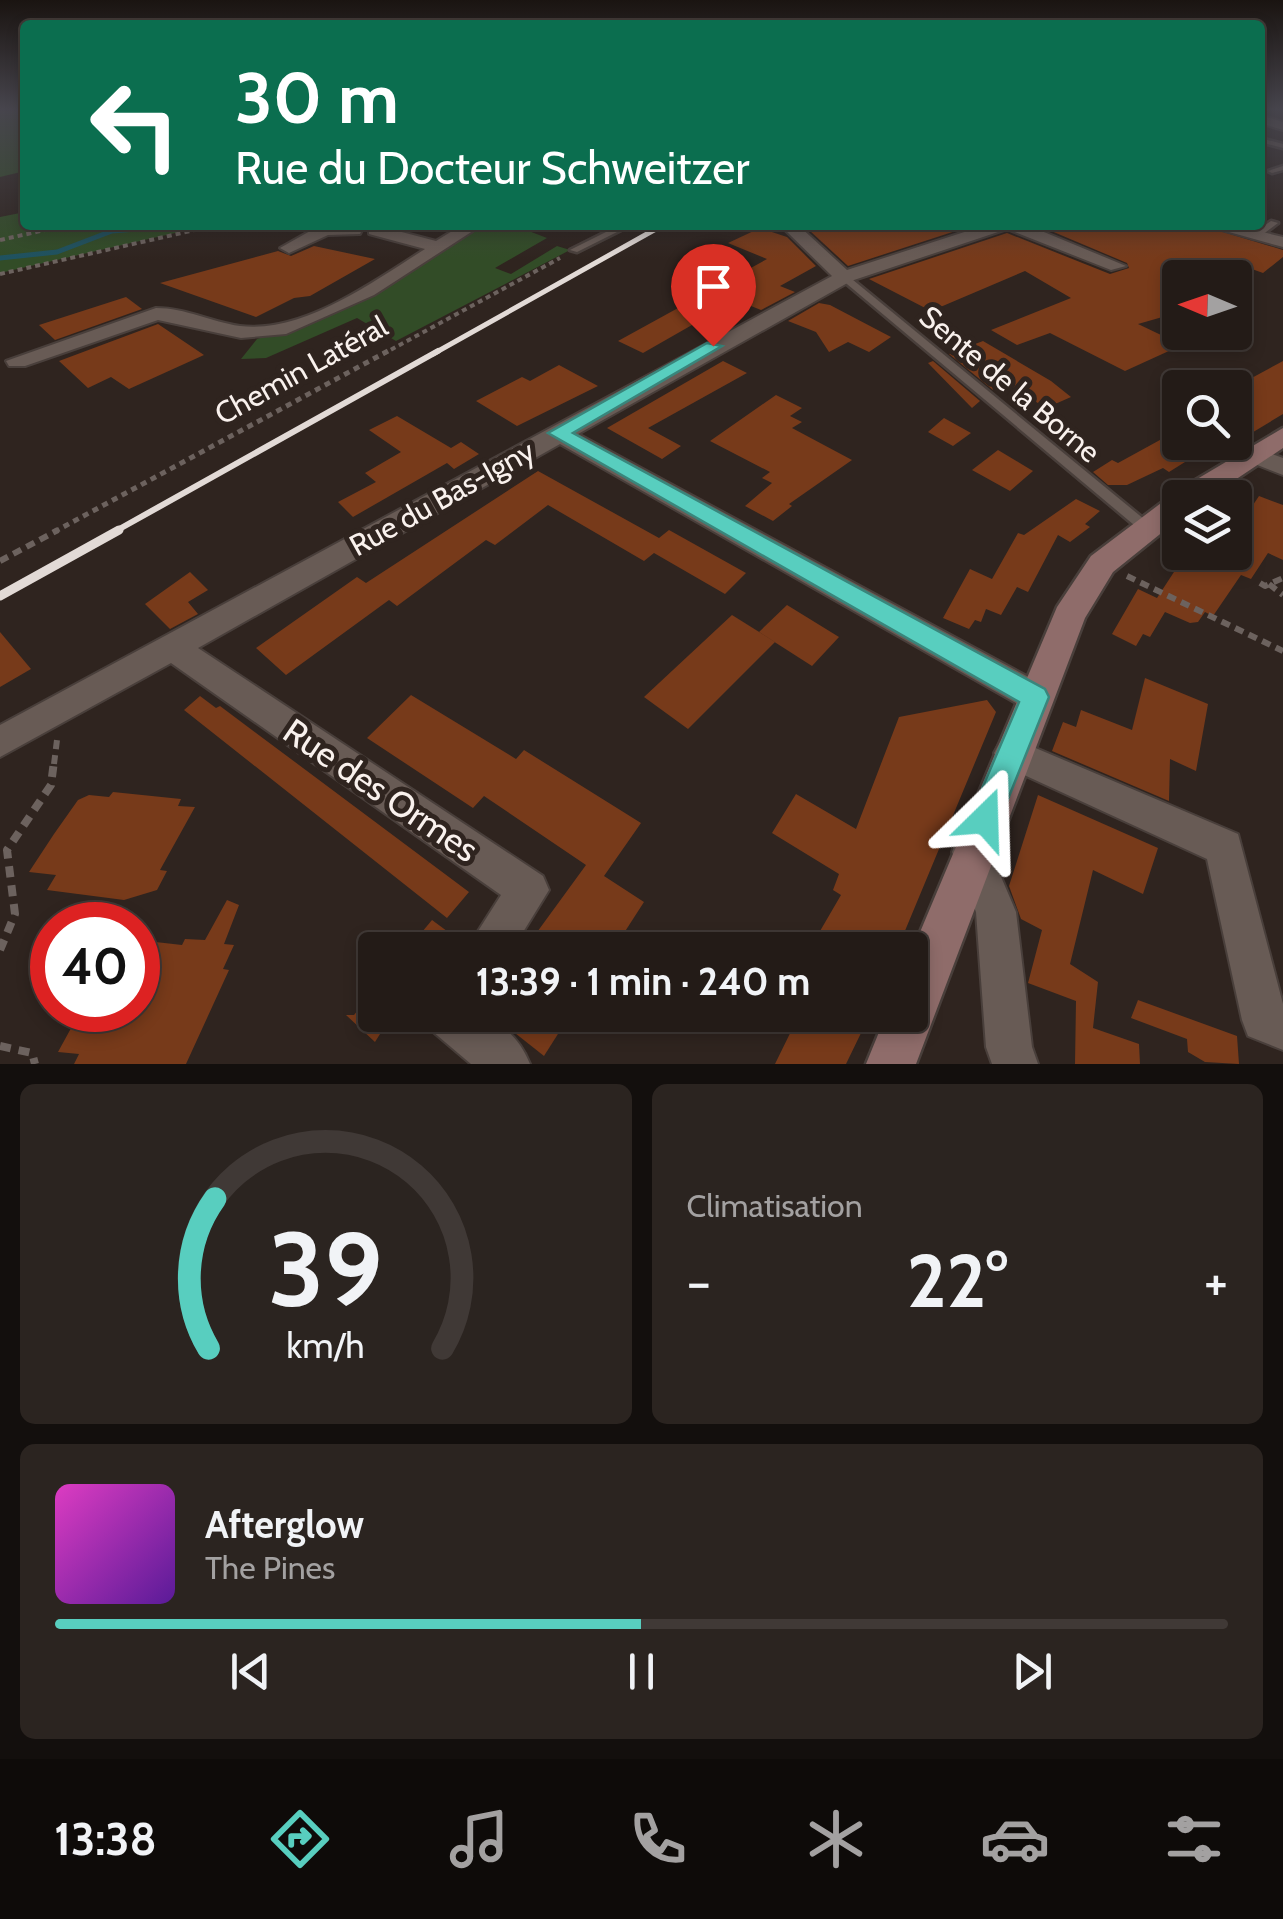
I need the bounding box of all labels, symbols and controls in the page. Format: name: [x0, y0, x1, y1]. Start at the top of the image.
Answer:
text: 30 m: [235, 55, 399, 141]
icon: left: [70, 60, 200, 190]
text: Rue du Docteur Schweitzer: [235, 141, 749, 195]
pin: [671, 244, 756, 347]
icon: arrive: [686, 259, 741, 314]
north arrow: [1162, 260, 1252, 350]
map controls: [1162, 260, 1252, 570]
street label: Sente de la Borne: [912, 298, 1108, 470]
street label: Chemin Latéral: [208, 307, 394, 433]
button: search: [1162, 370, 1252, 460]
street label: Rue du Bas-Igny: [343, 432, 541, 564]
button: layers: [1162, 480, 1252, 570]
street label: Rue des Ormes: [276, 709, 486, 871]
position arrow: [933, 767, 1037, 871]
speed limit sign: 40: [30, 902, 160, 1032]
text: 13:39 · 1 min · 240 m: [476, 958, 810, 1005]
text: Climatisation: [687, 1186, 863, 1225]
text: 39: [268, 1206, 383, 1332]
text: 22°: [907, 1235, 1008, 1326]
text: −: [687, 1248, 711, 1315]
text: +: [1204, 1248, 1228, 1315]
text: km/h: [287, 1324, 365, 1367]
text: Afterglow: [205, 1501, 364, 1548]
text: The Pines: [205, 1548, 335, 1587]
icon: previous: [223, 1644, 278, 1699]
icon: pause: [614, 1644, 669, 1699]
icon: next: [1005, 1644, 1060, 1699]
icon: directions: [265, 1804, 335, 1874]
icon: music: [444, 1804, 514, 1874]
icon: phone: [623, 1804, 693, 1874]
icon: climate: [801, 1804, 871, 1874]
icon: car: [980, 1804, 1050, 1874]
icon: filters: [1159, 1804, 1229, 1874]
text: 13:38: [54, 1812, 157, 1866]

